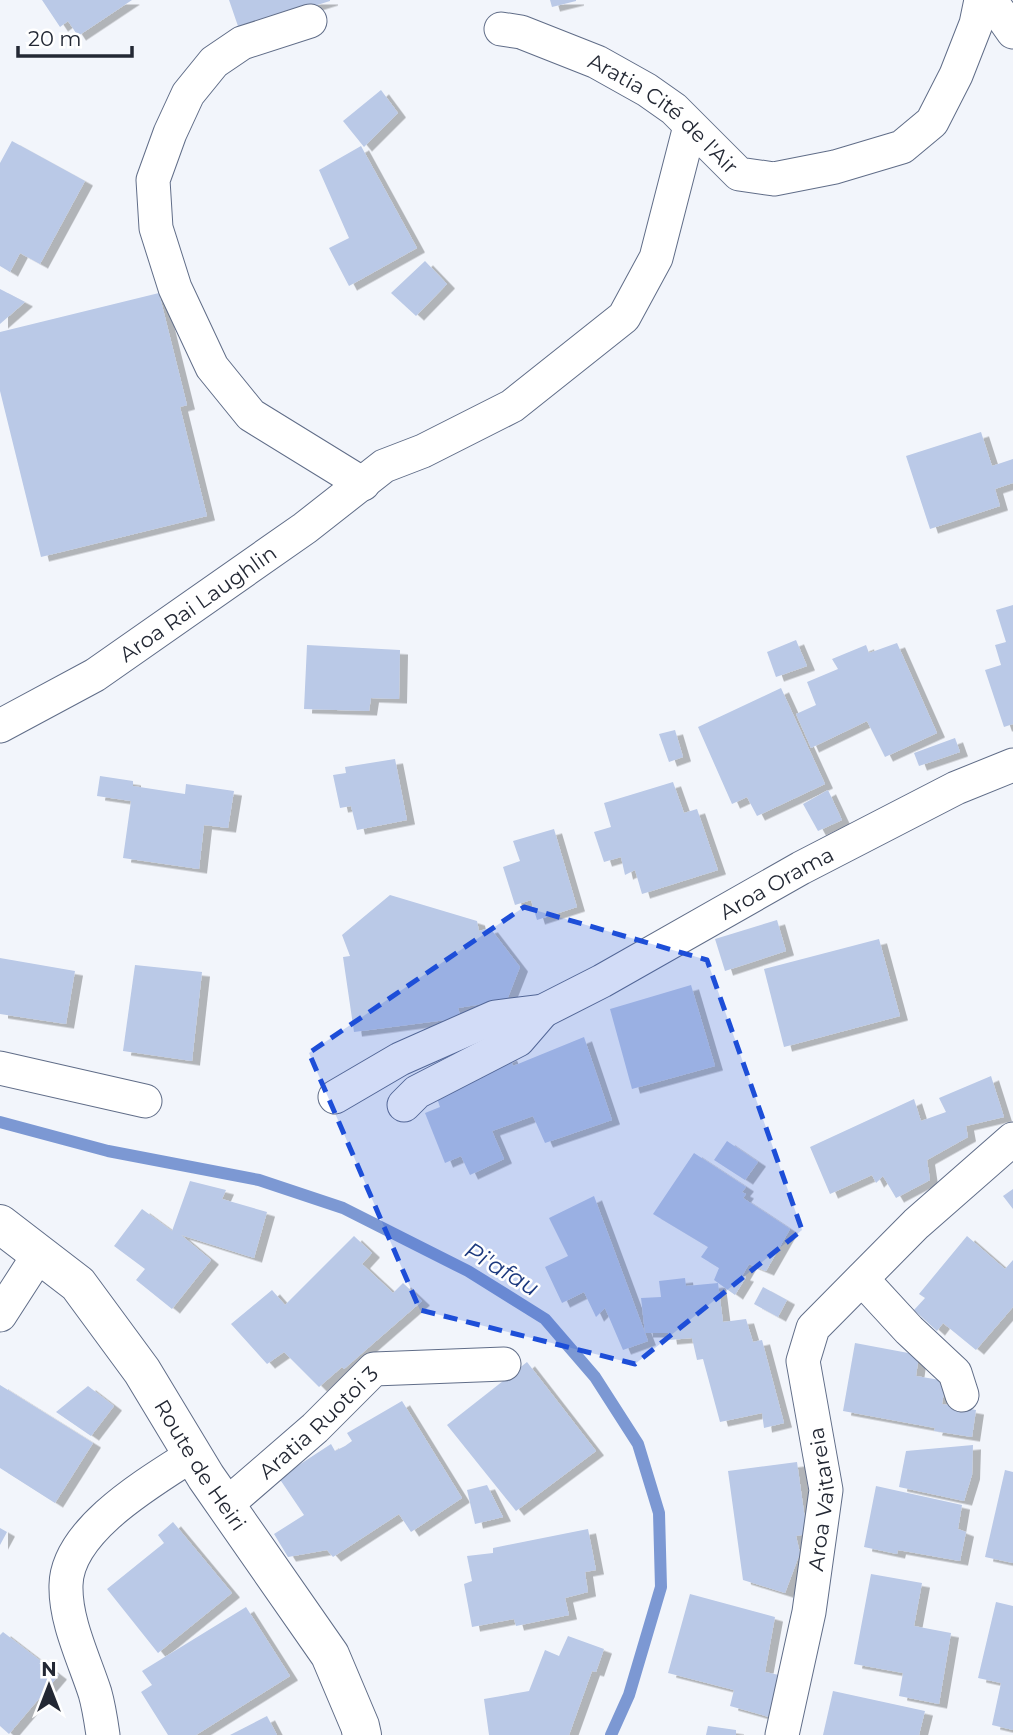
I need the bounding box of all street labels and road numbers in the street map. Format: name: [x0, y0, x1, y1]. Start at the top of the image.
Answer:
street label: Aratia Cité de l'Air: [585, 47, 744, 179]
street label: Aroa Rai Laughlin: [114, 540, 281, 667]
street label: Aroa Orama: [715, 841, 838, 924]
street label: Aratia Ruotoi 3: [253, 1360, 383, 1484]
street label: Route de Heiri: [150, 1395, 252, 1535]
street label: Aroa Vaitareia: [802, 1425, 839, 1573]

